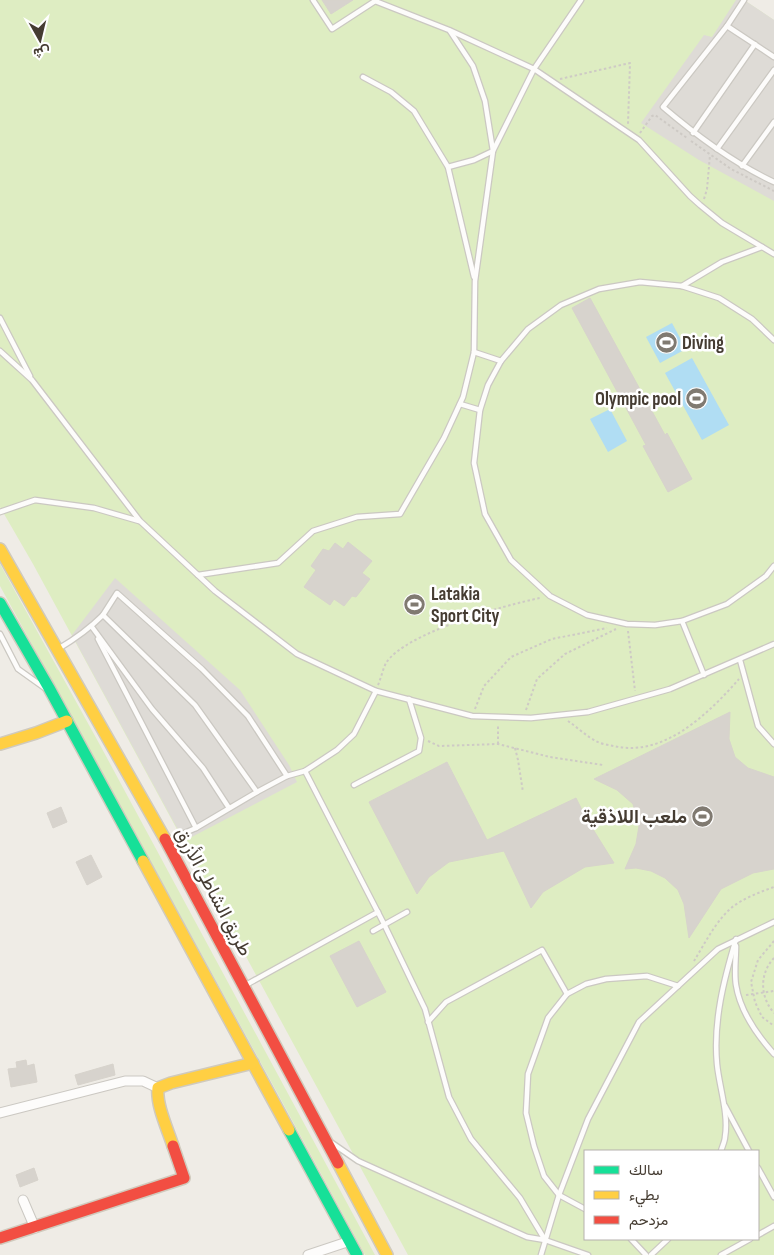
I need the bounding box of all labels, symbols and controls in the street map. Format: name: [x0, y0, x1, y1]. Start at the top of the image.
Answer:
north arrow: [15, 15, 65, 65]
text: ش: [32, 43, 51, 62]
sports icon: Diving: [654, 331, 678, 355]
place label: Diving: [682, 332, 724, 355]
sports icon: Olympic pool: [685, 387, 709, 411]
place label: Olympic pool: [595, 388, 681, 411]
place label: Latakia Sport City: [431, 583, 500, 628]
sports icon: Latakia Sport City: [403, 593, 427, 617]
sports icon: ملعب اللاذقية: [691, 805, 715, 829]
place label: ملعب اللاذقية: [581, 806, 687, 829]
street label: طريق الشاطئ الأزرق: [169, 824, 257, 960]
legend: [584, 1150, 759, 1240]
text: سالك: [629, 1161, 663, 1180]
text: بطيء: [629, 1186, 659, 1208]
text: مزدحم: [629, 1211, 668, 1230]

